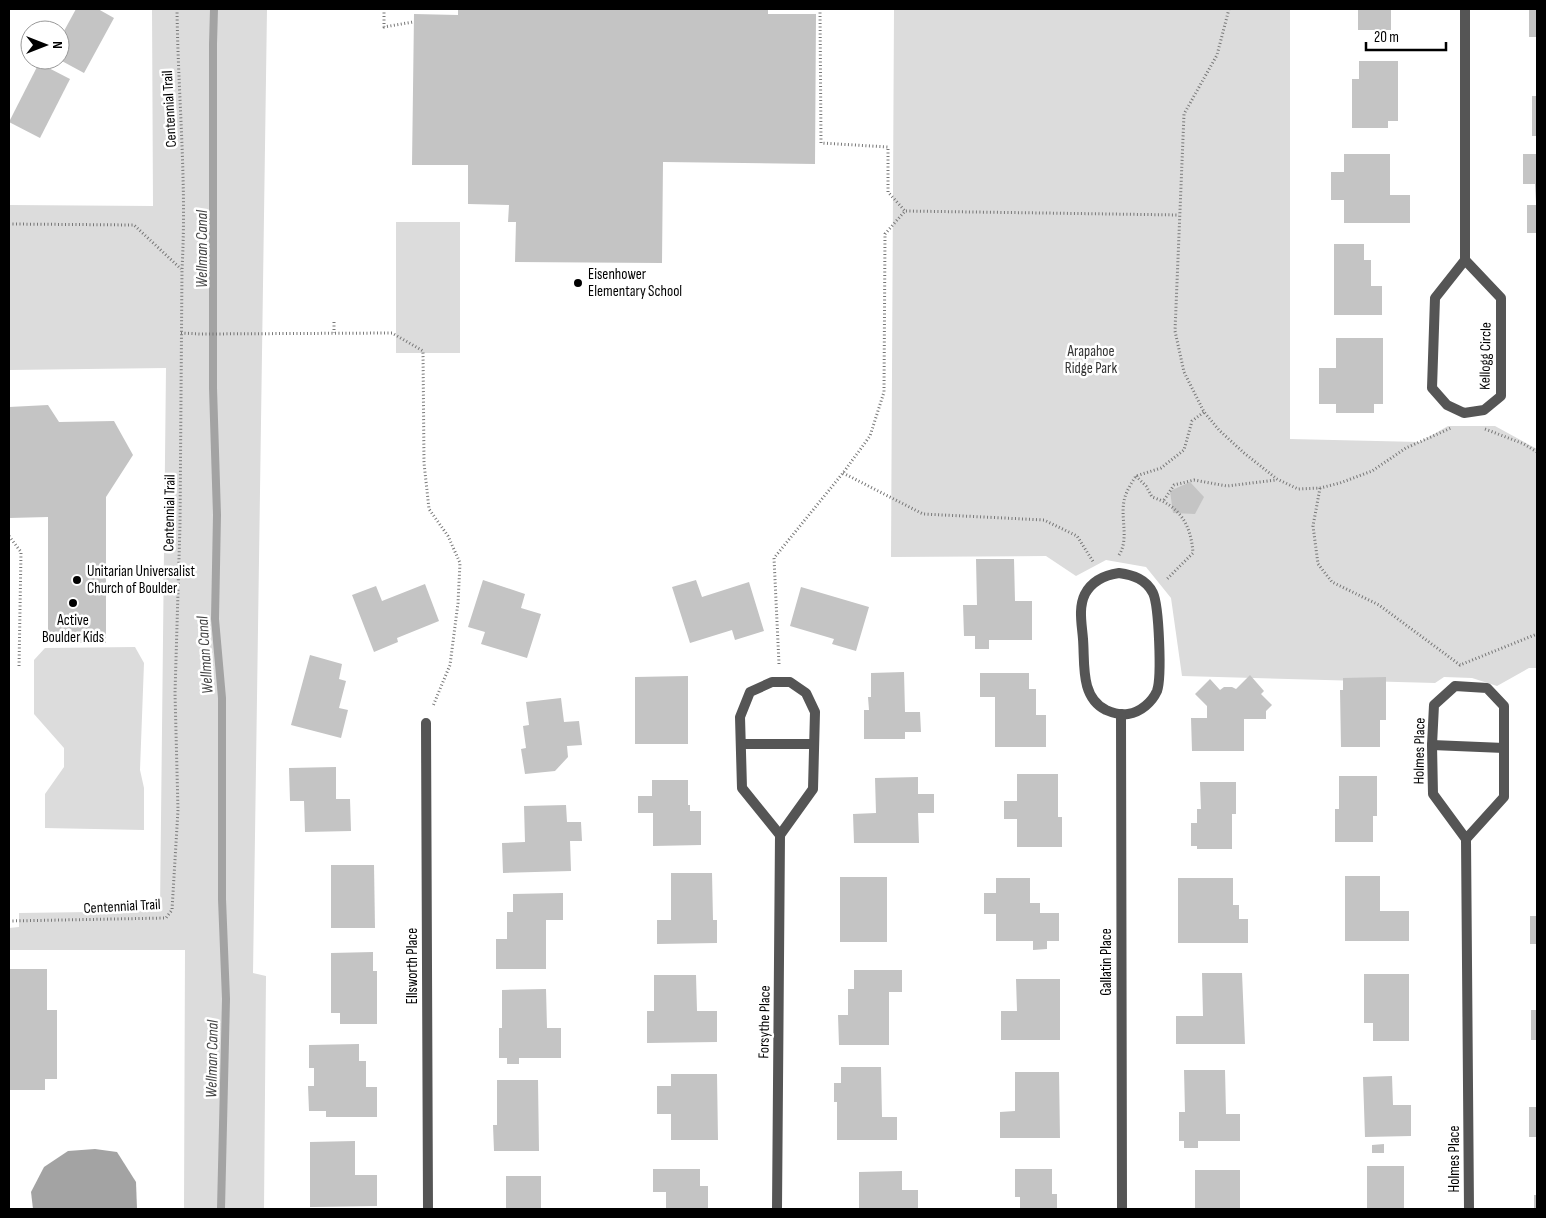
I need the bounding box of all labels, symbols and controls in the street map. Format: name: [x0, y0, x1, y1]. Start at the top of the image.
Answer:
north arrow: [20, 20, 70, 70]
scale bar: [1366, 20, 1446, 52]
text: 20 m: [1374, 28, 1399, 47]
text: N: [49, 41, 66, 49]
street label: Centennial Trail: [158, 70, 181, 148]
water label: Wellman Canal: [193, 209, 212, 288]
place label: Eisenhower Elementary School: [588, 265, 682, 301]
marker: Eisenhower Elementary School: [572, 277, 584, 289]
street label: Kellogg Circle: [1475, 322, 1496, 390]
park label: Arapahoe Ridge Park: [1065, 342, 1117, 378]
street label: Centennial Trail: [159, 474, 180, 552]
place label: Unitarian Universalist Church of Boulder: [87, 562, 195, 598]
marker: Unitarian Universalist Church of Boulder: [71, 574, 83, 586]
marker: Active Boulder Kids: [67, 597, 79, 609]
place label: Active Boulder Kids: [42, 611, 104, 647]
water label: Wellman Canal: [193, 614, 218, 694]
street label: Holmes Place: [1409, 717, 1430, 785]
street label: Centennial Trail: [83, 895, 161, 918]
street label: Ellsworth Place: [403, 928, 422, 1004]
street label: Gallatin Place: [1097, 928, 1116, 996]
street label: Forsythe Place: [754, 985, 775, 1059]
water label: Wellman Canal: [202, 1019, 223, 1098]
street label: Holmes Place: [1445, 1126, 1464, 1192]

